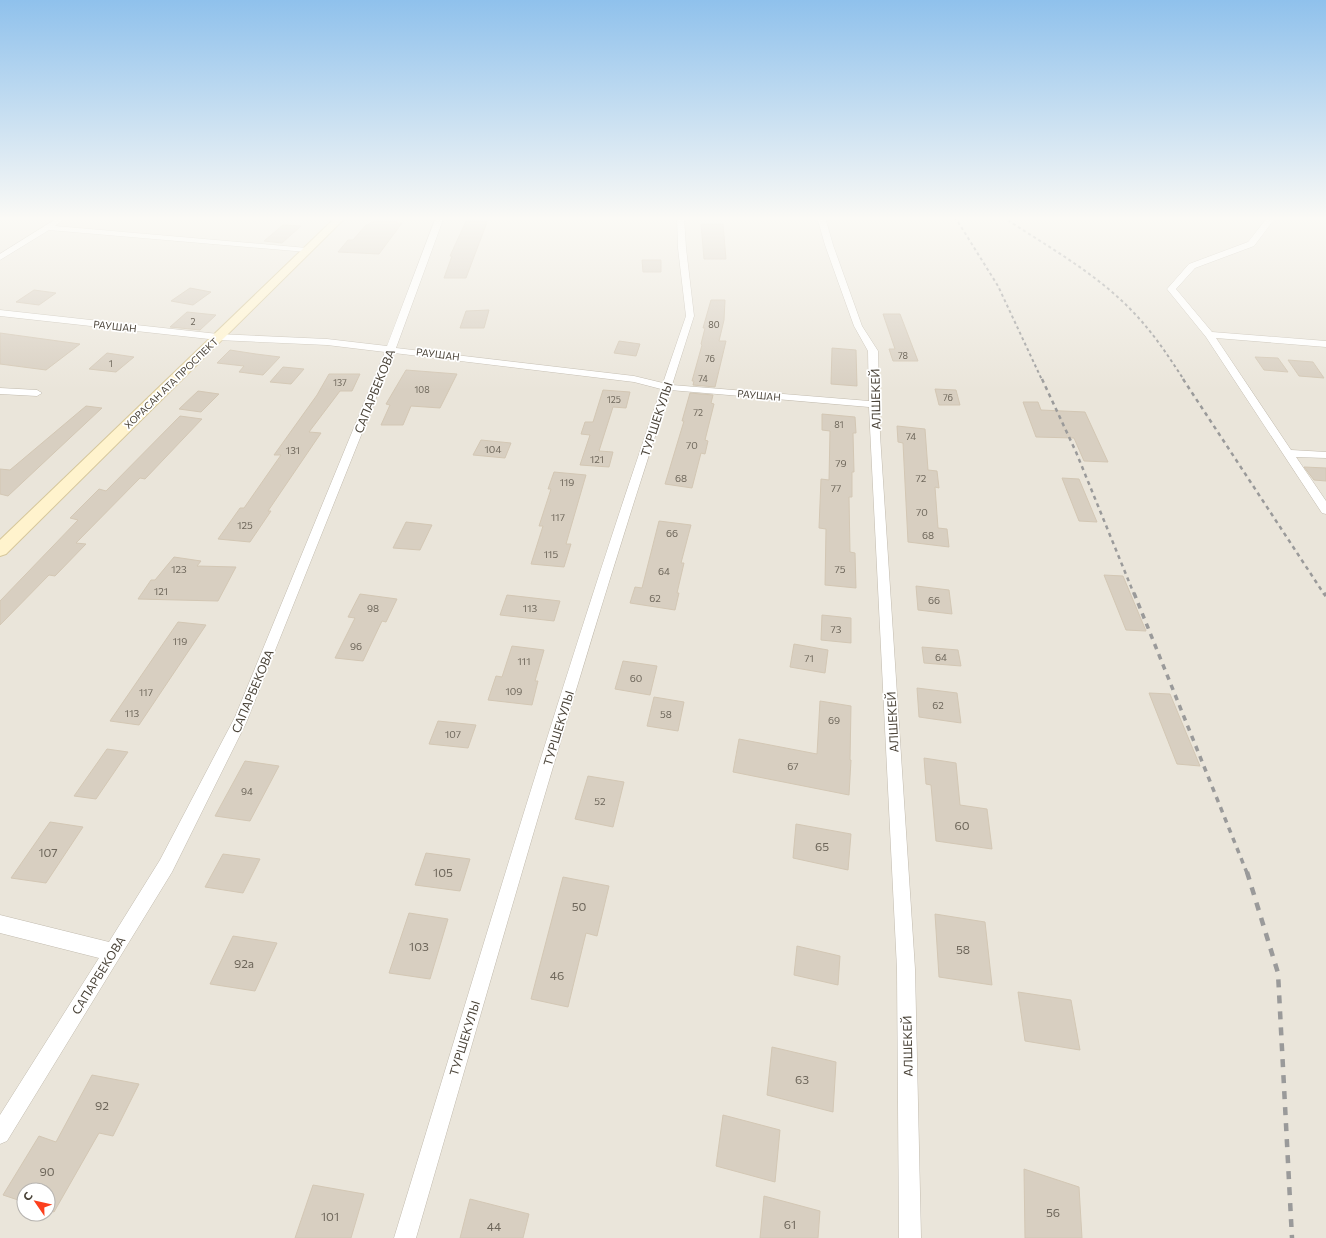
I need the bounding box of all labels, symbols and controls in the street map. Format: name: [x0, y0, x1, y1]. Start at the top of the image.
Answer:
house number: 2: [191, 316, 196, 327]
street label: РАУШАН: [93, 318, 137, 334]
house number: 80: [708, 319, 720, 330]
street label: ХОРАСАН АТА ПРОСПЕКТ: [122, 335, 221, 431]
street label: РАУШАН: [416, 345, 460, 363]
street label: САПАРБЕКОВА: [351, 347, 397, 435]
house number: 78: [898, 350, 908, 361]
house number: 76: [705, 353, 715, 364]
house number: 1: [109, 358, 113, 369]
street label: АЛШЕКЕЙ: [867, 368, 883, 430]
house number: 74: [698, 373, 708, 384]
house number: 137: [333, 377, 347, 388]
street label: ТУРШЕКУЛЫ: [637, 380, 675, 458]
house number: 108: [414, 384, 430, 395]
street label: РАУШАН: [737, 387, 781, 403]
house number: 76: [943, 392, 953, 403]
house number: 125: [607, 394, 621, 405]
house number: 72: [693, 407, 703, 418]
house number: 81: [834, 419, 844, 430]
house number: 74: [906, 430, 916, 442]
house number: 70: [686, 439, 698, 451]
house number: 104: [485, 443, 501, 455]
house number: 131: [286, 444, 300, 456]
house number: 121: [590, 453, 604, 465]
house number: 79: [835, 457, 847, 469]
house number: 68: [675, 472, 687, 484]
house number: 72: [916, 472, 927, 484]
house number: 119: [560, 476, 574, 488]
house number: 77: [831, 482, 841, 494]
house number: 70: [916, 506, 928, 518]
house number: 117: [551, 511, 565, 523]
house number: 125: [237, 519, 253, 531]
house number: 66: [666, 527, 678, 539]
house number: 68: [922, 529, 934, 541]
house number: 115: [544, 548, 558, 560]
house number: 123: [171, 563, 187, 575]
house number: 75: [835, 563, 846, 575]
house number: 64: [658, 565, 670, 577]
house number: 121: [154, 585, 168, 597]
house number: 62: [649, 592, 661, 604]
house number: 66: [928, 594, 940, 606]
house number: 98: [367, 602, 379, 614]
house number: 113: [523, 602, 537, 614]
house number: 73: [831, 623, 842, 635]
house number: 119: [173, 635, 187, 647]
house number: 96: [350, 640, 362, 652]
street label: САПАРБЕКОВА: [228, 647, 276, 735]
house number: 64: [935, 651, 947, 663]
house number: 71: [804, 652, 814, 664]
house number: 111: [518, 655, 530, 667]
house number: 60: [630, 672, 642, 684]
house number: 109: [506, 685, 522, 697]
house number: 117: [139, 686, 153, 698]
street label: ТУРШЕКУЛЫ: [540, 689, 576, 767]
street label: АЛШЕКЕЙ: [883, 691, 901, 753]
house number: 62: [932, 699, 944, 711]
house number: 113: [125, 707, 139, 719]
house number: 58: [660, 708, 672, 720]
house number: 69: [828, 714, 840, 726]
house number: 107: [445, 728, 461, 740]
house number: 67: [787, 760, 799, 772]
house number: 94: [241, 785, 253, 797]
house number: 52: [594, 795, 606, 807]
house number: 60: [954, 818, 970, 832]
house number: 65: [815, 839, 829, 853]
house number: 107: [38, 845, 58, 859]
house number: 105: [433, 865, 453, 879]
house number: 50: [572, 899, 587, 913]
street label: САПАРБЕКОВА: [68, 933, 128, 1017]
house number: 103: [409, 939, 429, 953]
house number: 58: [956, 942, 970, 956]
house number: 92а: [234, 956, 254, 970]
house number: 46: [550, 968, 564, 982]
street label: ТУРШЕКУЛЫ: [446, 999, 482, 1077]
street label: АЛШЕКЕЙ: [899, 1015, 915, 1077]
house number: 63: [795, 1072, 809, 1086]
house number: 92: [95, 1098, 109, 1112]
house number: 90: [39, 1164, 55, 1178]
north arrow: [16, 1182, 56, 1222]
text: С: [20, 1189, 35, 1203]
house number: 56: [1046, 1205, 1060, 1219]
house number: 101: [321, 1209, 339, 1223]
house number: 61: [784, 1217, 796, 1231]
house number: 44: [487, 1219, 501, 1233]

